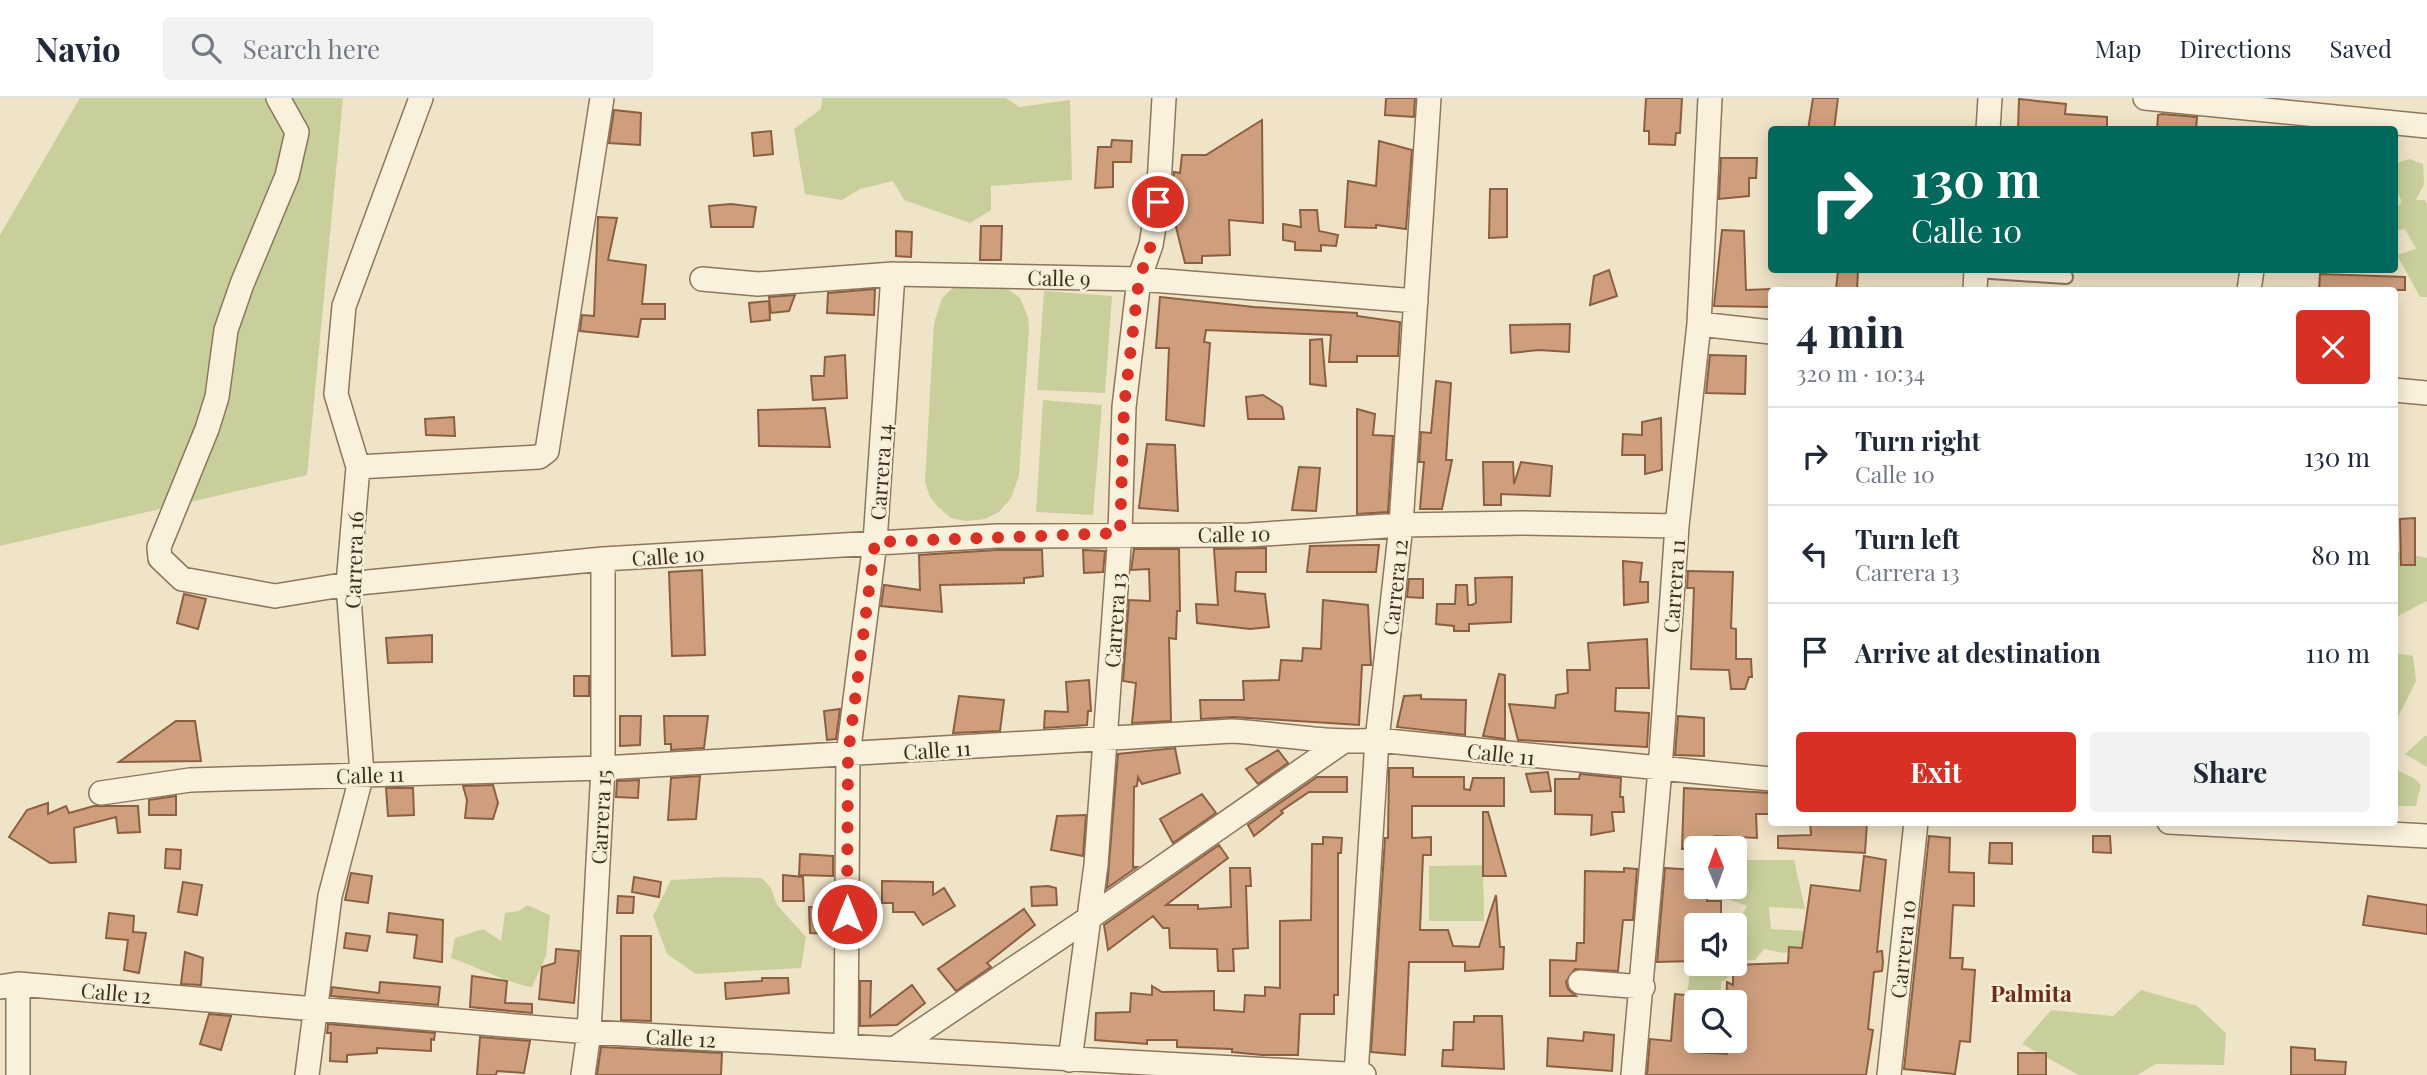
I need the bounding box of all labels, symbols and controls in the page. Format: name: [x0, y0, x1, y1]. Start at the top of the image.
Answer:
search box: [163, 17, 653, 80]
text: Navio: [35, 26, 121, 70]
icon: search: [187, 29, 225, 67]
text: Search here: [243, 31, 380, 66]
text: Map: [2095, 32, 2141, 64]
text: Directions: [2179, 32, 2292, 64]
text: Saved: [2330, 32, 2392, 64]
text: 130 m: [1911, 145, 2041, 210]
icon: right: [1796, 154, 1887, 245]
pin: [1128, 172, 1188, 232]
icon: arrive: [1139, 183, 1177, 221]
text: Calle 10: [1911, 208, 2022, 251]
street label: Calle 9: [1027, 262, 1091, 292]
text: 4 min: [1796, 303, 1905, 359]
button: close: [2296, 310, 2370, 384]
text: 320 m · 10:34: [1796, 357, 1925, 388]
street label: Carrera 14: [863, 423, 897, 521]
text: Turn right: [1855, 423, 1981, 458]
icon: right: [1796, 437, 1834, 475]
text: 130 m: [2304, 439, 2370, 474]
text: Calle 10: [1855, 458, 1935, 489]
street label: Carrera 16: [337, 511, 369, 609]
street label: Calle 10: [1197, 518, 1271, 548]
text: Turn left: [1855, 521, 1960, 556]
icon: left: [1796, 535, 1834, 573]
text: 80 m: [2311, 537, 2370, 572]
street label: Calle 10: [631, 538, 705, 572]
street label: Carrera 12: [1375, 538, 1413, 636]
street label: Carrera 11: [1656, 538, 1690, 634]
text: Carrera 13: [1855, 556, 1960, 587]
street label: Carrera 13: [1097, 571, 1131, 669]
icon: arrive: [1796, 633, 1834, 671]
text: Arrive at destination: [1855, 635, 2101, 670]
text: 110 m: [2306, 635, 2370, 670]
button: Exit: [1796, 732, 2076, 812]
button: Share: [2090, 732, 2370, 812]
street label: Calle 11: [902, 733, 972, 765]
street label: Calle 11: [1466, 736, 1537, 771]
street label: Calle 11: [335, 759, 405, 789]
street label: Carrera 15: [584, 769, 616, 865]
north arrow: [1684, 836, 1746, 900]
map controls: [1684, 836, 1747, 1053]
position arrow: [810, 877, 884, 951]
street label: Carrera 10: [1883, 898, 1921, 1000]
button: sound: [1684, 913, 1747, 976]
street label: Calle 12: [80, 975, 152, 1009]
district label: Palmita: [1990, 977, 2072, 1008]
button: search: [1684, 990, 1747, 1053]
street label: Calle 12: [645, 1021, 717, 1053]

